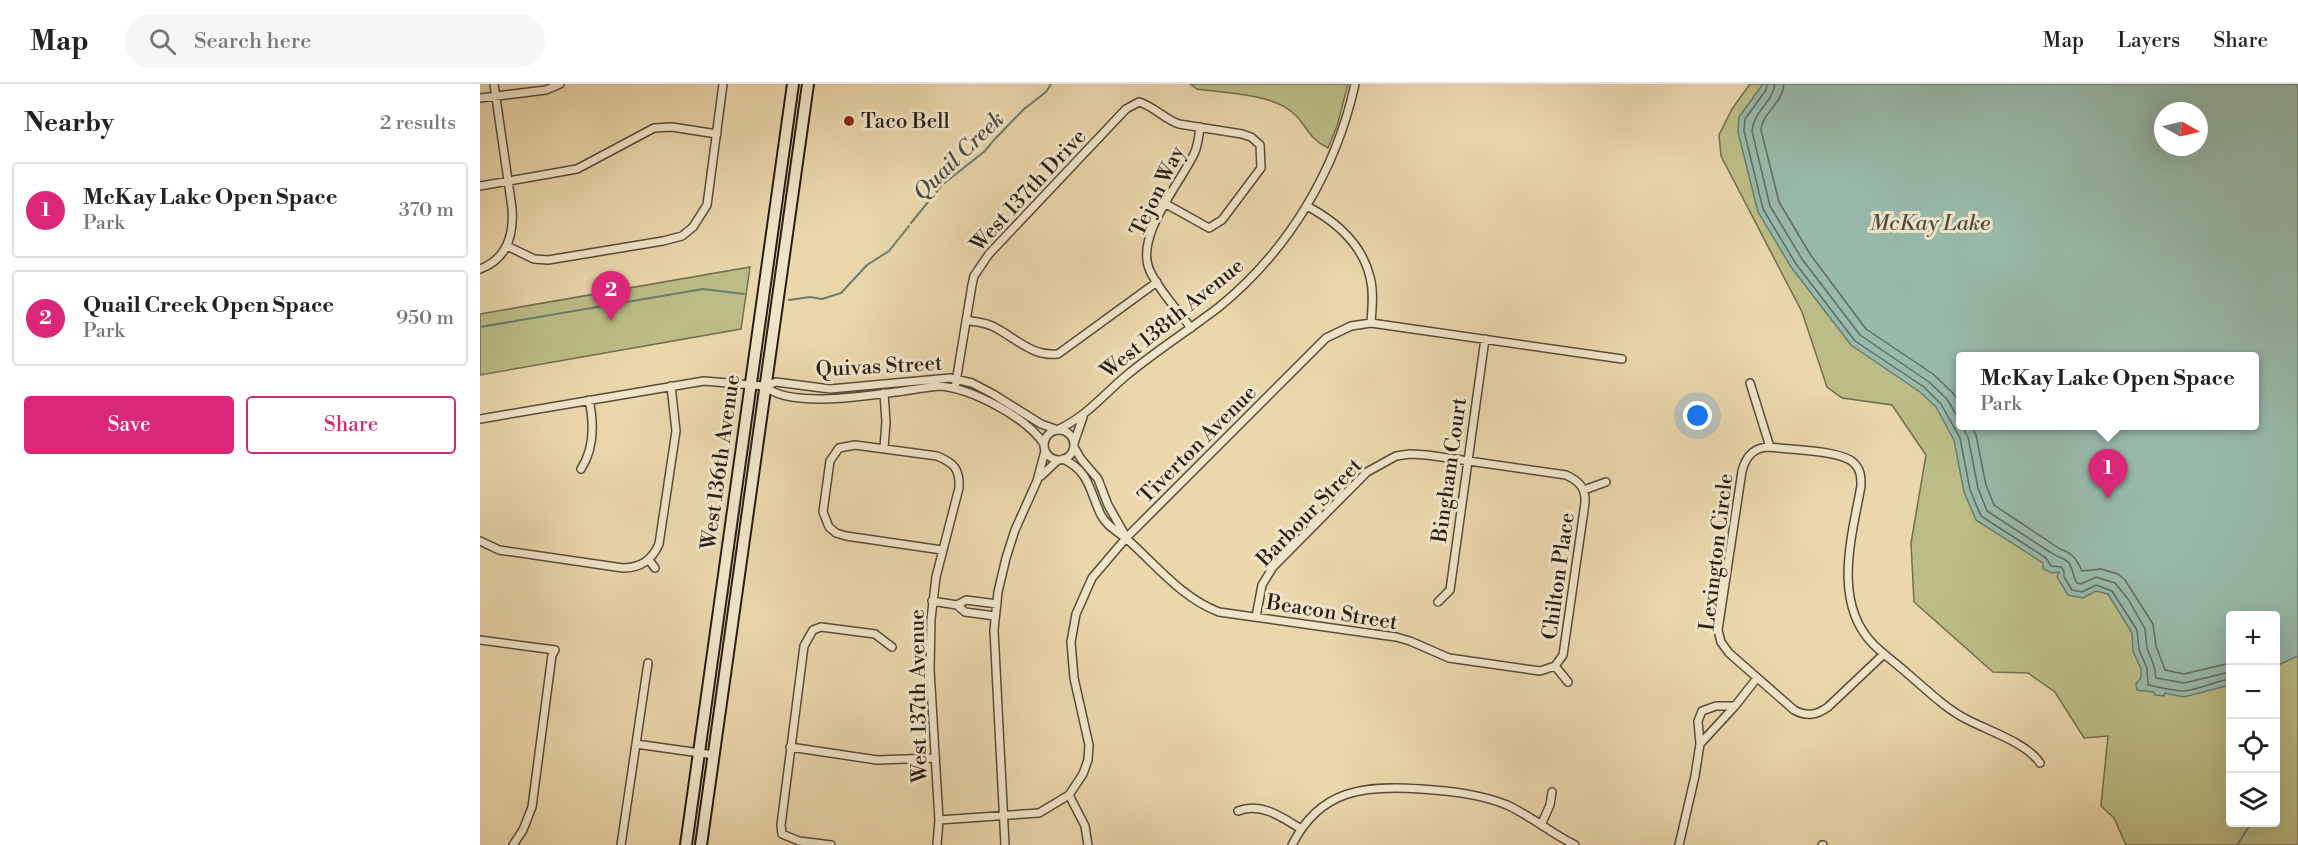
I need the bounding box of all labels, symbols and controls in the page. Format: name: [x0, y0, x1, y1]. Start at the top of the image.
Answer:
search box: [125, 14, 545, 68]
text: Map: [30, 24, 89, 59]
icon: search: [146, 25, 179, 58]
text: Search here: [194, 28, 311, 55]
text: Map: [2043, 28, 2084, 54]
text: Layers: [2117, 28, 2180, 54]
text: Share: [2213, 28, 2268, 54]
north arrow: [2154, 102, 2208, 156]
water label: Quail Creek: [908, 106, 1010, 206]
text: Nearby: [24, 107, 114, 139]
place label: Taco Bell: [861, 109, 950, 135]
text: 2 results: [380, 111, 456, 136]
marker: Taco Bell: [842, 114, 856, 128]
street label: West 137th Drive: [965, 124, 1092, 258]
street label: Tejon Way: [1125, 141, 1191, 241]
text: McKay Lake Open Space: [83, 184, 338, 211]
text: 1: [41, 198, 50, 223]
text: 370 m: [399, 198, 454, 223]
water label: McKay Lake: [1870, 210, 1990, 237]
text: Park: [83, 211, 125, 236]
street label: West 138th Avenue: [1095, 253, 1249, 385]
pin: 2: [592, 272, 630, 321]
text: Quail Creek Open Space: [83, 292, 334, 319]
text: 2: [39, 306, 52, 331]
text: 950 m: [396, 306, 454, 331]
text: Park: [83, 319, 125, 344]
street label: Quivas Street: [815, 351, 944, 383]
popup: [1956, 352, 2259, 430]
text: McKay Lake Open Space: [1980, 365, 2235, 392]
street label: West 136th Avenue: [696, 373, 746, 552]
street label: Tiverton Avenue: [1133, 380, 1262, 509]
text: Park: [1980, 392, 2022, 417]
street label: Bingham Court: [1427, 395, 1473, 545]
button: Save: [24, 396, 234, 454]
button: Share: [246, 396, 456, 454]
your location: [1683, 401, 1712, 430]
pin: 1: [2088, 450, 2128, 499]
street label: Barbour Street: [1251, 453, 1368, 573]
street label: Lexington Circle: [1694, 472, 1740, 632]
street label: Chilton Place: [1537, 511, 1581, 641]
street label: Beacon Street: [1263, 590, 1400, 636]
street label: West 137th Avenue: [904, 609, 934, 784]
map controls: [2226, 611, 2280, 827]
button: +: [2226, 611, 2280, 665]
button: −: [2226, 665, 2280, 719]
button: locate: [2226, 719, 2280, 773]
button: layers: [2226, 773, 2280, 827]

